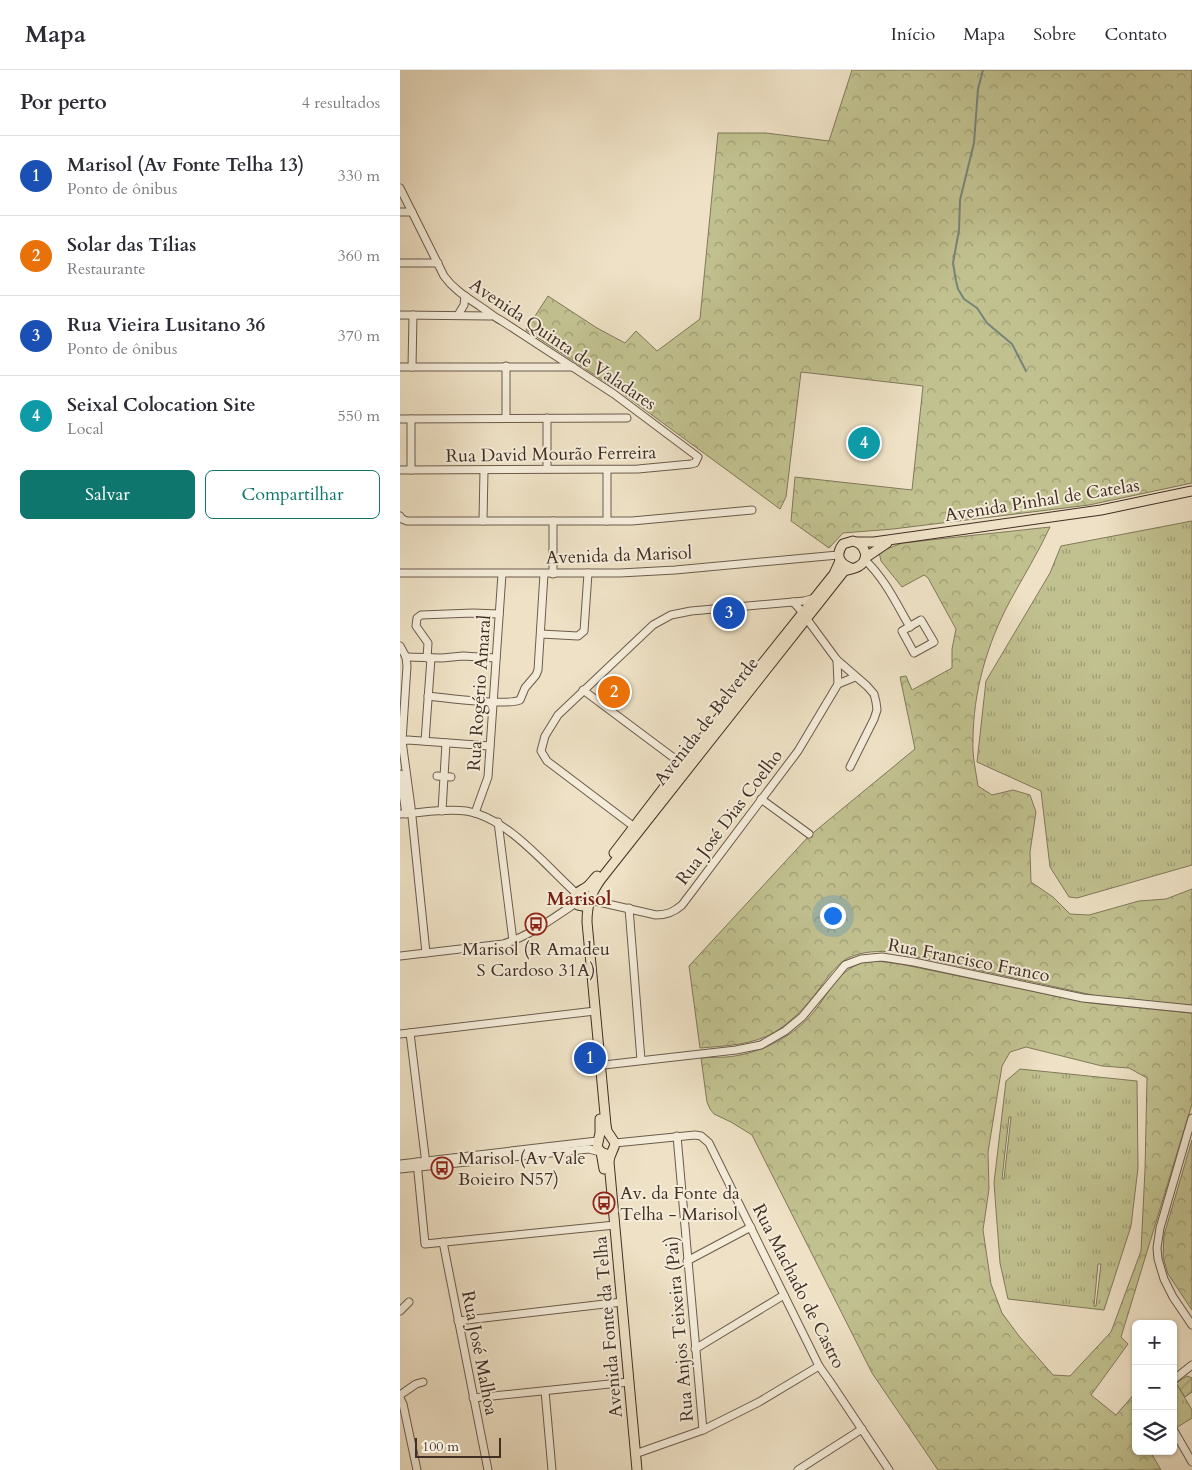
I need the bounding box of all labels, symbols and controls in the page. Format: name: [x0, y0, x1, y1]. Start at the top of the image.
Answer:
text: Mapa: [25, 18, 86, 51]
text: Início: [891, 22, 935, 47]
text: Mapa: [963, 22, 1005, 47]
text: Sobre: [1033, 22, 1076, 47]
text: Contato: [1104, 22, 1167, 47]
text: Por perto: [20, 88, 107, 117]
text: 4 resultados: [302, 92, 380, 114]
text: Marisol (Av Fonte Telha 13): [67, 152, 304, 178]
text: 1: [32, 165, 40, 187]
text: 330 m: [338, 165, 380, 187]
text: Ponto de ônibus: [67, 178, 177, 200]
text: Solar das Tílias: [67, 232, 196, 258]
text: 2: [32, 245, 40, 267]
text: 360 m: [338, 245, 380, 267]
text: Restaurante: [67, 258, 146, 280]
street label: Avenida Quinta de Valadares: [464, 272, 661, 416]
text: Rua Vieira Lusitano 36: [67, 312, 265, 338]
text: 3: [32, 325, 40, 347]
text: 370 m: [338, 325, 380, 347]
text: Ponto de ônibus: [67, 338, 177, 360]
text: Seixal Colocation Site: [67, 392, 256, 418]
text: 4: [32, 405, 40, 427]
text: 550 m: [338, 405, 380, 427]
text: Local: [67, 418, 104, 440]
pin: 4: [848, 424, 880, 462]
street label: Rua David Mourão Ferreira: [445, 440, 657, 469]
button: Salvar: [20, 470, 195, 519]
button: Compartilhar: [205, 470, 380, 519]
street label: Avenida Pinhal de Catelas: [943, 473, 1141, 528]
street label: Avenida da Marisol: [545, 540, 693, 571]
pin: 3: [713, 594, 745, 632]
street label: Rua Rogério Amaral: [462, 614, 497, 772]
street label: Avenida de Belverde: [648, 652, 764, 791]
pin: 2: [598, 673, 630, 711]
street label: Rua José Dias Coelho: [670, 744, 789, 890]
district label: Marisol: [546, 886, 612, 912]
your location: [820, 903, 846, 929]
bus stop icon: Marisol (R Amadeu S Cardoso 31A): [524, 912, 548, 936]
street label: Rua Francisco Franco: [886, 933, 1052, 989]
place label: Marisol (R Amadeu S Cardoso 31A): [462, 937, 610, 983]
pin: 1: [574, 1039, 606, 1077]
place label: Marisol (Av Vale Boieiro N57): [458, 1146, 586, 1192]
bus stop icon: Marisol (Av Vale Boieiro N57): [430, 1156, 454, 1180]
place label: Av. da Fonte da Telha - Marisol: [620, 1181, 740, 1227]
bus stop icon: Av. da Fonte da Telha - Marisol: [592, 1191, 616, 1215]
street label: Rua Machado de Castro: [746, 1200, 851, 1373]
street label: Avenida Fonte da Telha: [588, 1235, 629, 1419]
street label: Rua Anjos Teixeira (Pai): [659, 1235, 700, 1423]
street label: Rua José Malhoa: [455, 1289, 504, 1418]
map controls: [1132, 1320, 1177, 1455]
button: +: [1132, 1320, 1177, 1365]
button: −: [1132, 1365, 1177, 1410]
button: layers: [1132, 1410, 1177, 1455]
scale bar: [415, 1435, 501, 1458]
text: 100 m: [422, 1437, 459, 1456]

